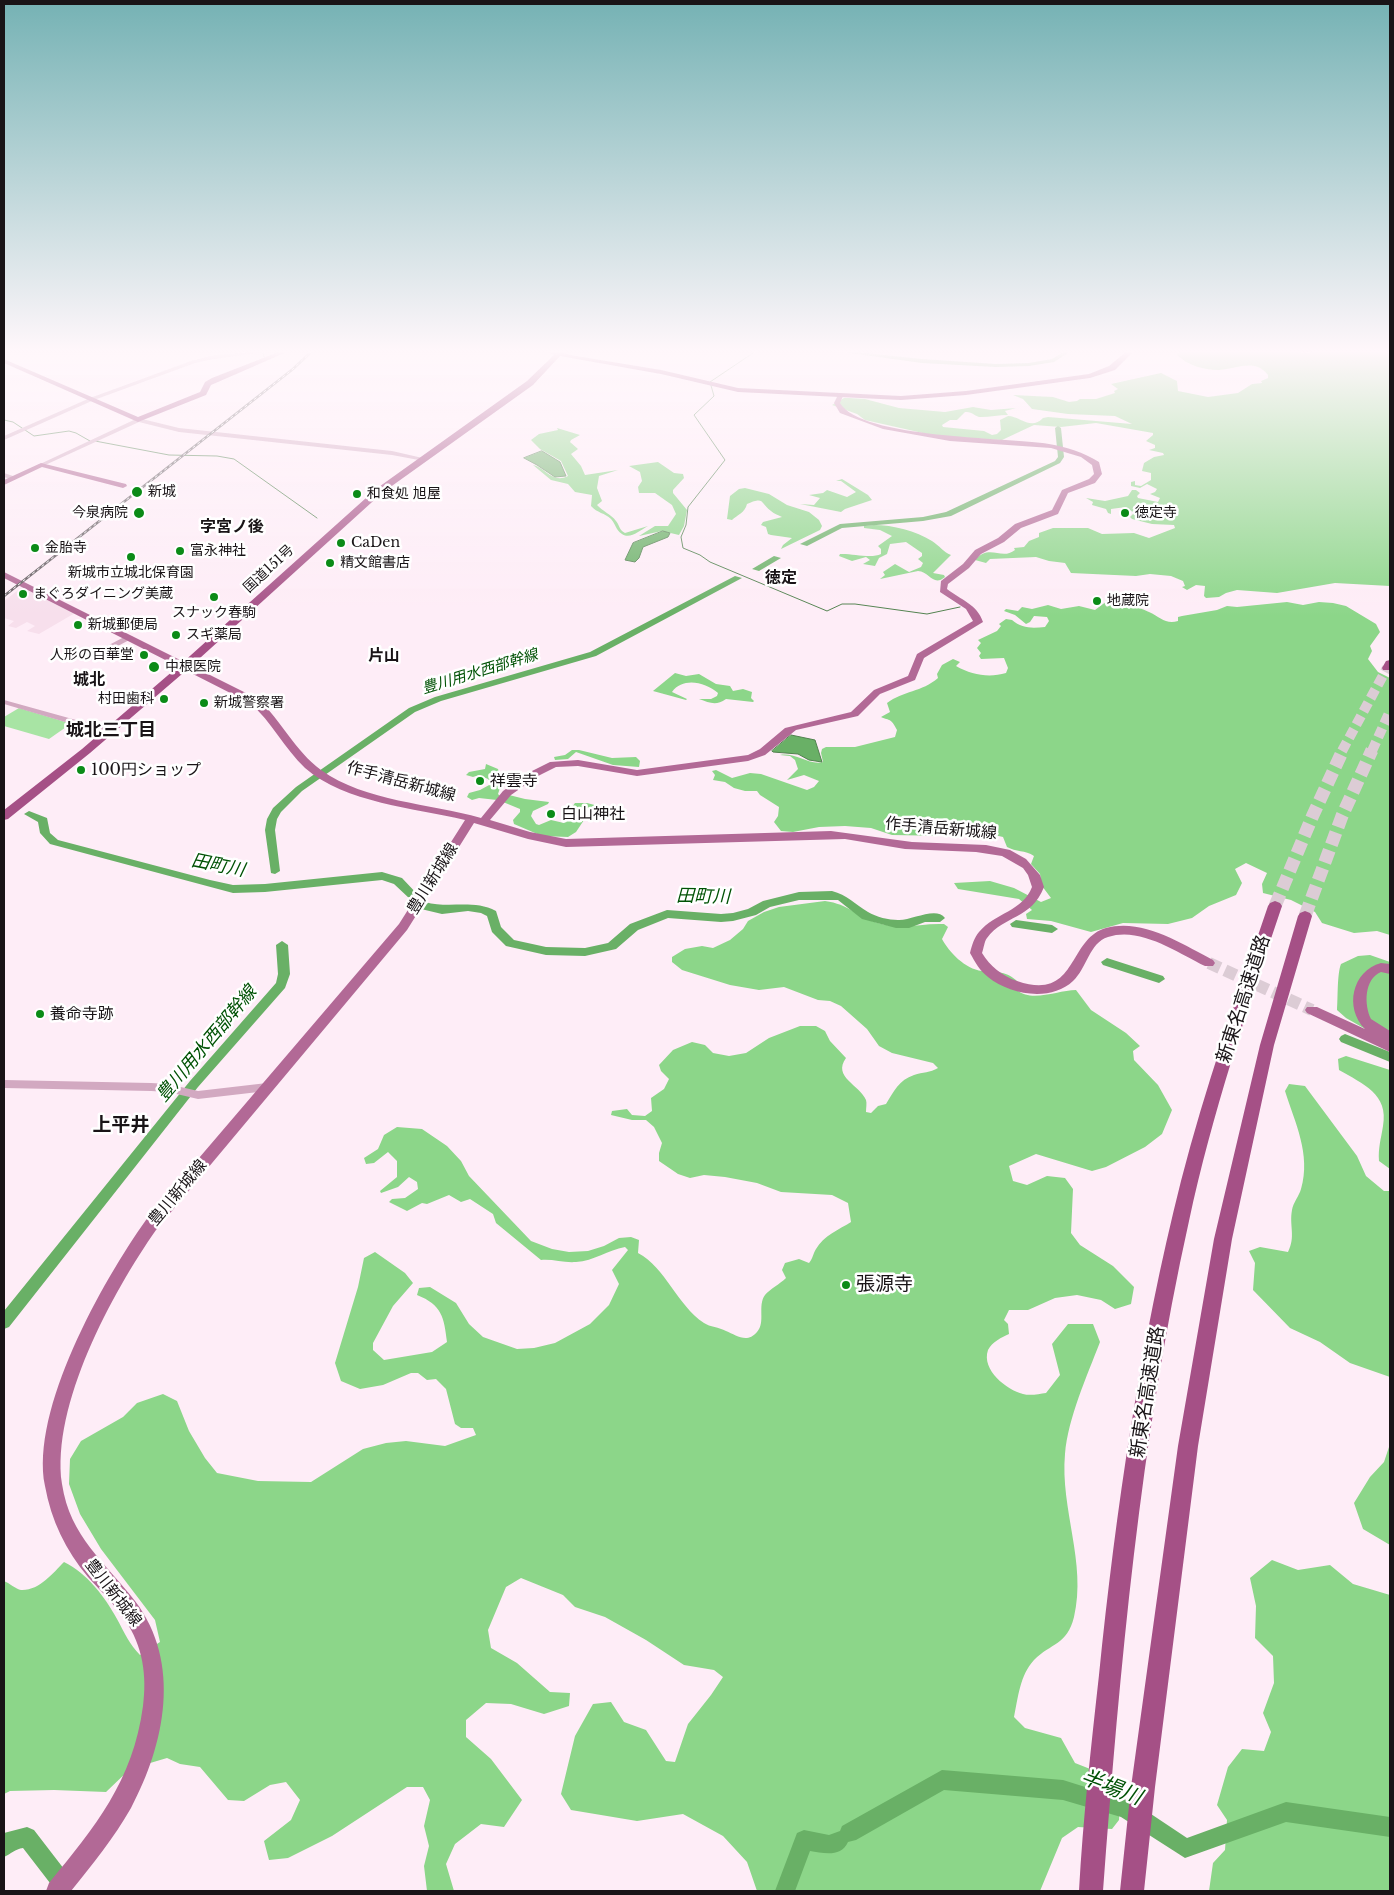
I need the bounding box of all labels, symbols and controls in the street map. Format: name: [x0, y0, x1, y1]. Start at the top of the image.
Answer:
place label: 新城: [148, 484, 176, 500]
marker: 新城: [130, 485, 144, 499]
place label: 和食処 旭屋: [367, 486, 441, 502]
marker: 和食処 旭屋: [351, 488, 363, 500]
place label: 今泉病院: [72, 505, 128, 521]
place label: 徳定寺: [1135, 505, 1177, 521]
marker: 今泉病院: [132, 506, 146, 520]
marker: 徳定寺: [1119, 507, 1131, 519]
district label: 字宮ノ後: [200, 517, 264, 537]
place label: CaDen: [351, 535, 400, 551]
marker: CaDen: [335, 537, 347, 549]
place label: 金胎寺: [45, 540, 87, 556]
marker: 金胎寺: [29, 542, 41, 554]
street label: 国道151号: [240, 542, 298, 596]
place label: 富永神社: [190, 543, 246, 559]
marker: 富永神社: [174, 545, 186, 557]
marker: 新城市立城北保育園: [125, 551, 137, 563]
place label: 精文館書店: [340, 555, 410, 571]
marker: 精文館書店: [324, 557, 336, 569]
place label: 新城市立城北保育園: [68, 565, 194, 581]
district label: 徳定: [765, 568, 797, 588]
place label: まぐろダイニング美蔵: [33, 586, 173, 602]
marker: まぐろダイニング美蔵: [17, 588, 29, 600]
marker: スナック春駒: [208, 591, 220, 603]
place label: 地蔵院: [1107, 593, 1149, 609]
marker: 地蔵院: [1091, 595, 1103, 607]
place label: スナック春駒: [172, 605, 256, 621]
place label: 新城郵便局: [88, 617, 158, 633]
marker: 新城郵便局: [72, 619, 84, 631]
place label: スギ薬局: [186, 627, 242, 643]
marker: スギ薬局: [170, 629, 182, 641]
district label: 片山: [368, 646, 400, 666]
water label: 豊川用水西部幹線: [420, 646, 540, 698]
place label: 人形の百華堂: [50, 647, 134, 663]
marker: 人形の百華堂: [138, 649, 150, 661]
place label: 中根医院: [165, 659, 221, 675]
marker: 中根医院: [147, 660, 161, 674]
district label: 城北: [73, 670, 105, 690]
place label: 村田歯科: [98, 691, 154, 707]
marker: 村田歯科: [158, 693, 170, 705]
place label: 新城警察署: [214, 695, 284, 711]
marker: 新城警察署: [198, 697, 210, 709]
district label: 城北三丁目: [66, 720, 156, 742]
street label: 作手清岳新城線: [344, 758, 458, 806]
place label: 100円ショップ: [91, 760, 201, 780]
marker: 100円ショップ: [75, 764, 87, 776]
place label: 祥雲寺: [490, 771, 538, 791]
marker: 祥雲寺: [474, 775, 486, 787]
place label: 白山神社: [561, 804, 625, 824]
marker: 白山神社: [545, 808, 557, 820]
street label: 作手清岳新城線: [884, 815, 998, 843]
street label: 豊川新城線: [404, 840, 462, 918]
water label: 田町川: [189, 850, 247, 882]
water label: 田町川: [676, 886, 730, 908]
street label: 新東名高速道路: [1213, 932, 1275, 1066]
water label: 豊川用水西部幹線: [152, 982, 262, 1106]
place label: 養命寺跡: [50, 1004, 114, 1024]
marker: 養命寺跡: [34, 1008, 46, 1020]
district label: 上平井: [93, 1115, 149, 1137]
street label: 豊川新城線: [145, 1156, 211, 1230]
place label: 張源寺: [856, 1274, 913, 1296]
marker: 張源寺: [840, 1279, 852, 1291]
street label: 新東名高速道路: [1126, 1325, 1170, 1459]
street label: 豊川新城線: [81, 1556, 145, 1630]
water label: 半場川: [1077, 1765, 1145, 1811]

